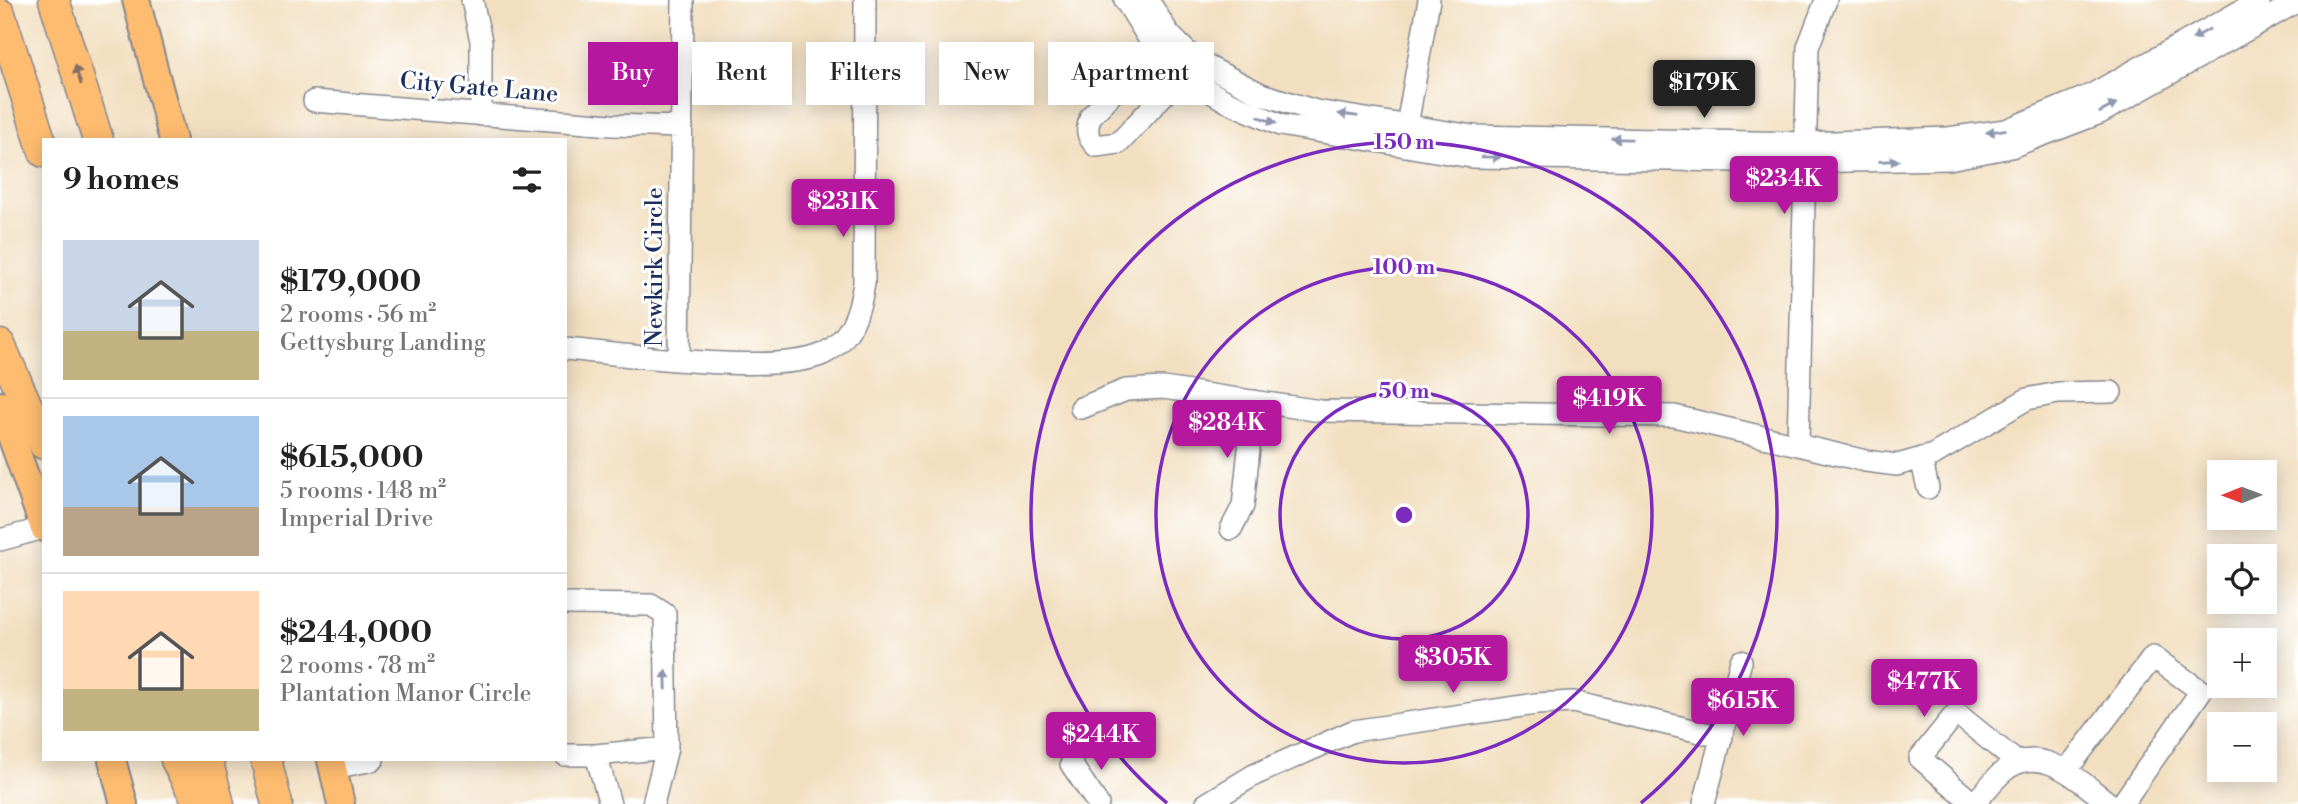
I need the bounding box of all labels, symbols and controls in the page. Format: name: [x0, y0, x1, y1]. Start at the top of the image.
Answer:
one-way arrow: [2191, 28, 2210, 40]
chip: Buy: [588, 42, 678, 105]
chip: Rent: [692, 42, 792, 105]
chip: Filters: [806, 42, 925, 105]
chip: New: [939, 42, 1034, 105]
chip: Apartment: [1048, 42, 1214, 105]
pin: $179K: [1655, 60, 1753, 120]
one-way arrow: [72, 64, 83, 85]
street label: City Gate Lane: [399, 66, 559, 110]
text: $179K: [1669, 69, 1739, 97]
one-way arrow: [2098, 102, 2118, 114]
one-way arrow: [1336, 109, 1358, 120]
one-way arrow: [1256, 115, 1277, 126]
one-way arrow: [1985, 126, 2007, 137]
text: 150 m: [1374, 130, 1434, 156]
one-way arrow: [1611, 133, 1633, 145]
one-way arrow: [1480, 151, 1502, 163]
one-way arrow: [1879, 155, 1901, 167]
pin: $234K: [1735, 156, 1833, 216]
text: 9 homes: [63, 161, 179, 199]
icon: filters: [508, 161, 546, 199]
text: $234K: [1746, 165, 1822, 193]
pin: $231K: [794, 180, 892, 239]
street label: Newkirk Circle: [640, 187, 670, 347]
text: $231K: [807, 188, 879, 216]
text: 100 m: [1373, 255, 1435, 281]
text: $179,000: [280, 263, 421, 301]
icon: home: [119, 268, 203, 352]
text: 2 rooms · 56 m²: [280, 301, 436, 329]
text: Gettysburg Landing: [280, 329, 486, 357]
pin: $419K: [1560, 376, 1658, 436]
text: 50 m: [1379, 379, 1429, 405]
text: $419K: [1573, 385, 1645, 413]
pin: $284K: [1178, 400, 1276, 460]
text: $284K: [1188, 409, 1266, 437]
text: $615,000: [280, 439, 424, 477]
icon: home: [119, 444, 203, 528]
north arrow: [2207, 460, 2277, 530]
map controls: [2207, 460, 2277, 782]
text: 5 rooms · 148 m²: [280, 477, 446, 505]
centre of rings: [1392, 503, 1416, 527]
text: Imperial Drive: [280, 505, 433, 533]
button: locate: [2207, 544, 2277, 614]
text: $244,000: [280, 614, 432, 652]
icon: home: [119, 619, 203, 703]
button: +: [2207, 628, 2277, 698]
pin: $305K: [1404, 636, 1502, 695]
text: $305K: [1414, 644, 1492, 672]
text: 2 rooms · 78 m²: [280, 652, 435, 680]
pin: $477K: [1875, 660, 1973, 719]
one-way arrow: [660, 668, 672, 690]
text: $477K: [1887, 668, 1961, 696]
pin: $615K: [1694, 678, 1792, 738]
text: Plantation Manor Circle: [280, 680, 531, 708]
text: $615K: [1707, 687, 1779, 715]
pin: $244K: [1052, 712, 1150, 772]
button: −: [2207, 712, 2277, 782]
text: $244K: [1062, 721, 1140, 749]

